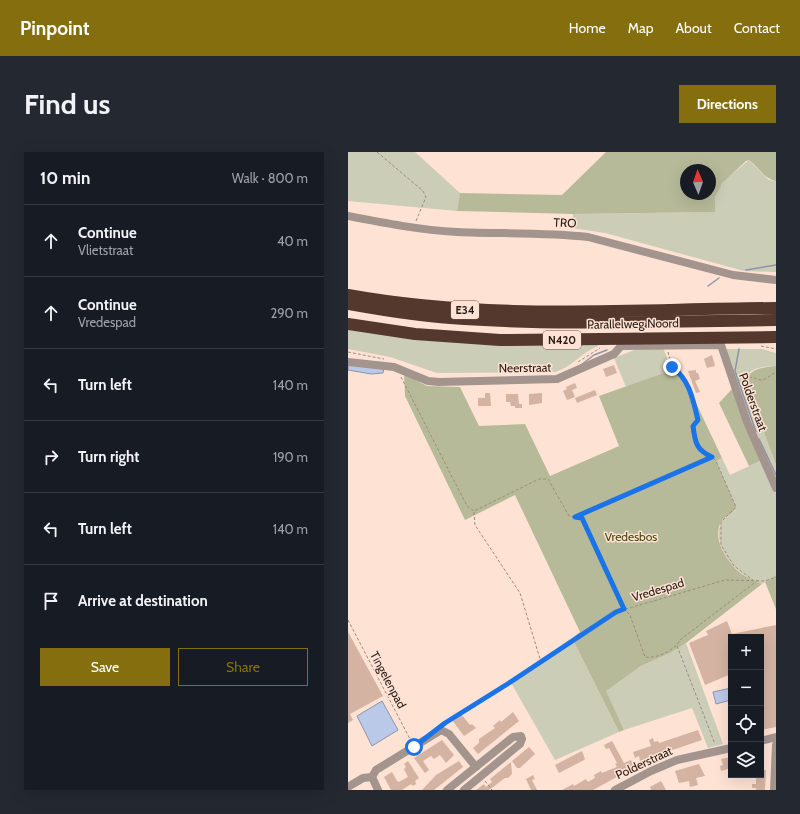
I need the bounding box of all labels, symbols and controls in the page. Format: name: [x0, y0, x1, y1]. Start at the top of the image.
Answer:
text: Pinpoint: [20, 17, 89, 40]
text: Home: [569, 19, 606, 37]
text: Map: [628, 19, 653, 37]
text: About: [675, 19, 712, 37]
text: Contact: [734, 19, 780, 37]
button: Directions: [679, 85, 776, 123]
text: Find us: [24, 87, 110, 121]
north arrow: [680, 164, 716, 200]
text: 10 min: [40, 168, 90, 188]
text: Walk · 800 m: [232, 170, 308, 186]
street label: TRO: [553, 214, 577, 231]
text: Continue: [78, 224, 137, 242]
icon: ahead: [40, 230, 62, 252]
text: 40 m: [277, 233, 308, 249]
text: Vlietstraat: [78, 242, 133, 258]
text: Continue: [78, 296, 137, 314]
road number: E34: [451, 301, 479, 319]
icon: ahead: [40, 302, 62, 324]
text: 290 m: [270, 305, 308, 321]
text: Vredespad: [78, 314, 136, 330]
street label: Parallelweg Noord: [587, 315, 679, 332]
road number: N420: [543, 331, 581, 349]
route end: [663, 358, 681, 376]
street label: Neerstraat: [499, 360, 551, 375]
street label: Polderstraat: [736, 371, 771, 433]
icon: left: [40, 374, 62, 396]
text: Turn left: [78, 376, 132, 394]
text: 140 m: [273, 377, 308, 393]
icon: right: [40, 446, 62, 468]
text: Turn right: [78, 448, 139, 466]
text: 190 m: [273, 449, 308, 465]
icon: left: [40, 518, 62, 540]
text: Turn left: [78, 520, 132, 538]
text: 140 m: [273, 521, 308, 537]
park label: Vredesbos: [605, 529, 657, 544]
street label: Vredespad: [630, 575, 686, 605]
icon: arrive: [40, 590, 62, 612]
text: Arrive at destination: [78, 592, 208, 610]
map controls: [728, 634, 764, 778]
button: +: [728, 634, 764, 670]
button: Save: [40, 648, 170, 686]
button: Share: [178, 648, 308, 686]
street label: Tingelenpad: [367, 649, 410, 711]
button: −: [728, 670, 764, 706]
button: locate: [728, 706, 764, 742]
route start: [405, 738, 423, 756]
button: layers: [728, 742, 764, 778]
street label: Polderstraat: [613, 743, 675, 782]

